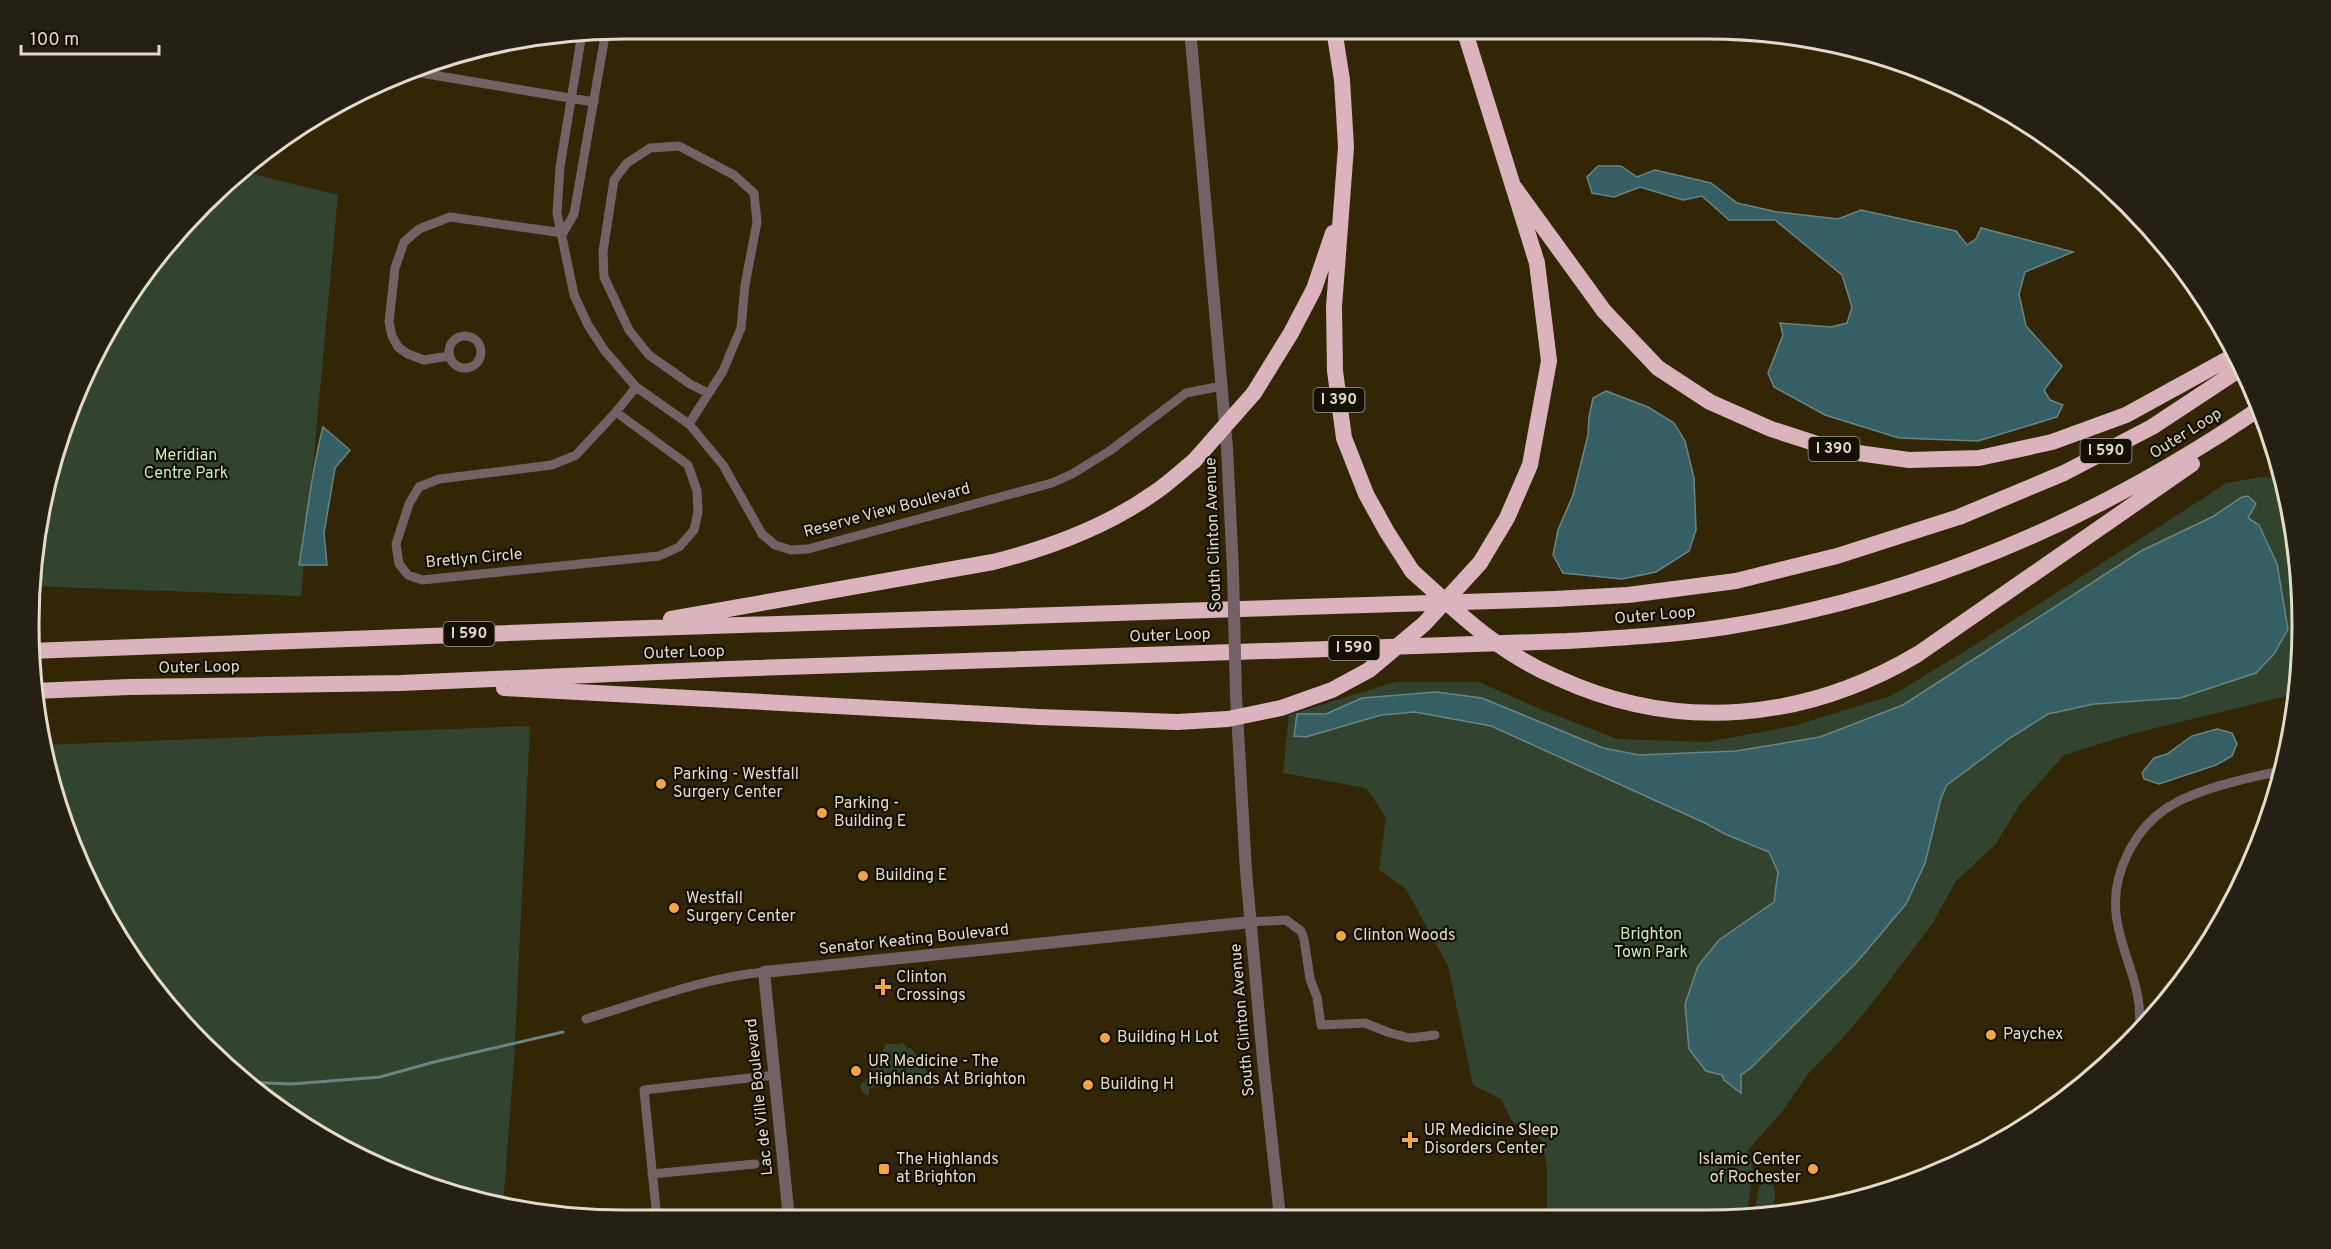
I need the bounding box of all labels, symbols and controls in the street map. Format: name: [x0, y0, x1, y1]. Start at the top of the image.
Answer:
scale bar: [21, 18, 159, 56]
text: 100 m: [30, 29, 79, 52]
road number: I 390: [1314, 388, 1364, 412]
street label: Outer Loop: [2146, 404, 2226, 464]
road number: I 390: [1808, 437, 1860, 461]
road number: I 590: [2080, 439, 2132, 463]
park label: Meridian Centre Park: [144, 446, 228, 484]
street label: South Clinton Avenue: [1201, 457, 1227, 611]
street label: Reserve View Boulevard: [802, 479, 972, 543]
street label: Bretlyn Circle: [425, 545, 523, 573]
street label: Outer Loop: [1614, 602, 1696, 630]
road number: I 590: [444, 622, 494, 646]
street label: Outer Loop: [1129, 625, 1211, 647]
road number: I 590: [1328, 636, 1380, 660]
street label: Outer Loop: [643, 642, 725, 664]
street label: Outer Loop: [158, 657, 240, 679]
place label: Parking - Westfall Surgery Center: [673, 765, 799, 803]
marker: Parking - Westfall Surgery Center: [654, 777, 668, 791]
place label: Parking - Building E: [834, 794, 906, 832]
marker: Parking - Building E: [815, 806, 829, 820]
place label: Building E: [875, 866, 947, 886]
marker: Building E: [856, 869, 870, 883]
place label: Westfall Surgery Center: [686, 889, 796, 927]
marker: Westfall Surgery Center: [667, 901, 681, 915]
street label: Senator Keating Boulevard: [818, 920, 1010, 960]
park label: Brighton Town Park: [1614, 925, 1688, 963]
place label: Clinton Woods: [1353, 926, 1456, 946]
marker: Clinton Woods: [1334, 929, 1348, 943]
street label: South Clinton Avenue: [1226, 943, 1260, 1097]
place label: Clinton Crossings: [896, 968, 966, 1006]
marker: Clinton Crossings: [874, 978, 892, 996]
street label: Lac de Ville Boulevard: [742, 1018, 778, 1176]
place label: Paychex: [2003, 1025, 2063, 1045]
place label: Building H Lot: [1117, 1028, 1219, 1048]
marker: Paychex: [1984, 1028, 1998, 1042]
marker: Building H Lot: [1098, 1031, 1112, 1045]
place label: UR Medicine - The Highlands At Brighton: [868, 1052, 1026, 1090]
marker: UR Medicine - The Highlands At Brighton: [849, 1064, 863, 1078]
place label: Building H: [1100, 1075, 1174, 1095]
marker: Building H: [1081, 1078, 1095, 1092]
place label: UR Medicine Sleep Disorders Center: [1424, 1121, 1558, 1159]
marker: UR Medicine Sleep Disorders Center: [1401, 1131, 1419, 1149]
place label: The Highlands at Brighton: [896, 1150, 999, 1188]
place label: Islamic Center of Rochester: [1698, 1150, 1801, 1188]
marker: The Highlands at Brighton: [877, 1162, 891, 1176]
marker: Islamic Center of Rochester: [1806, 1162, 1820, 1176]

